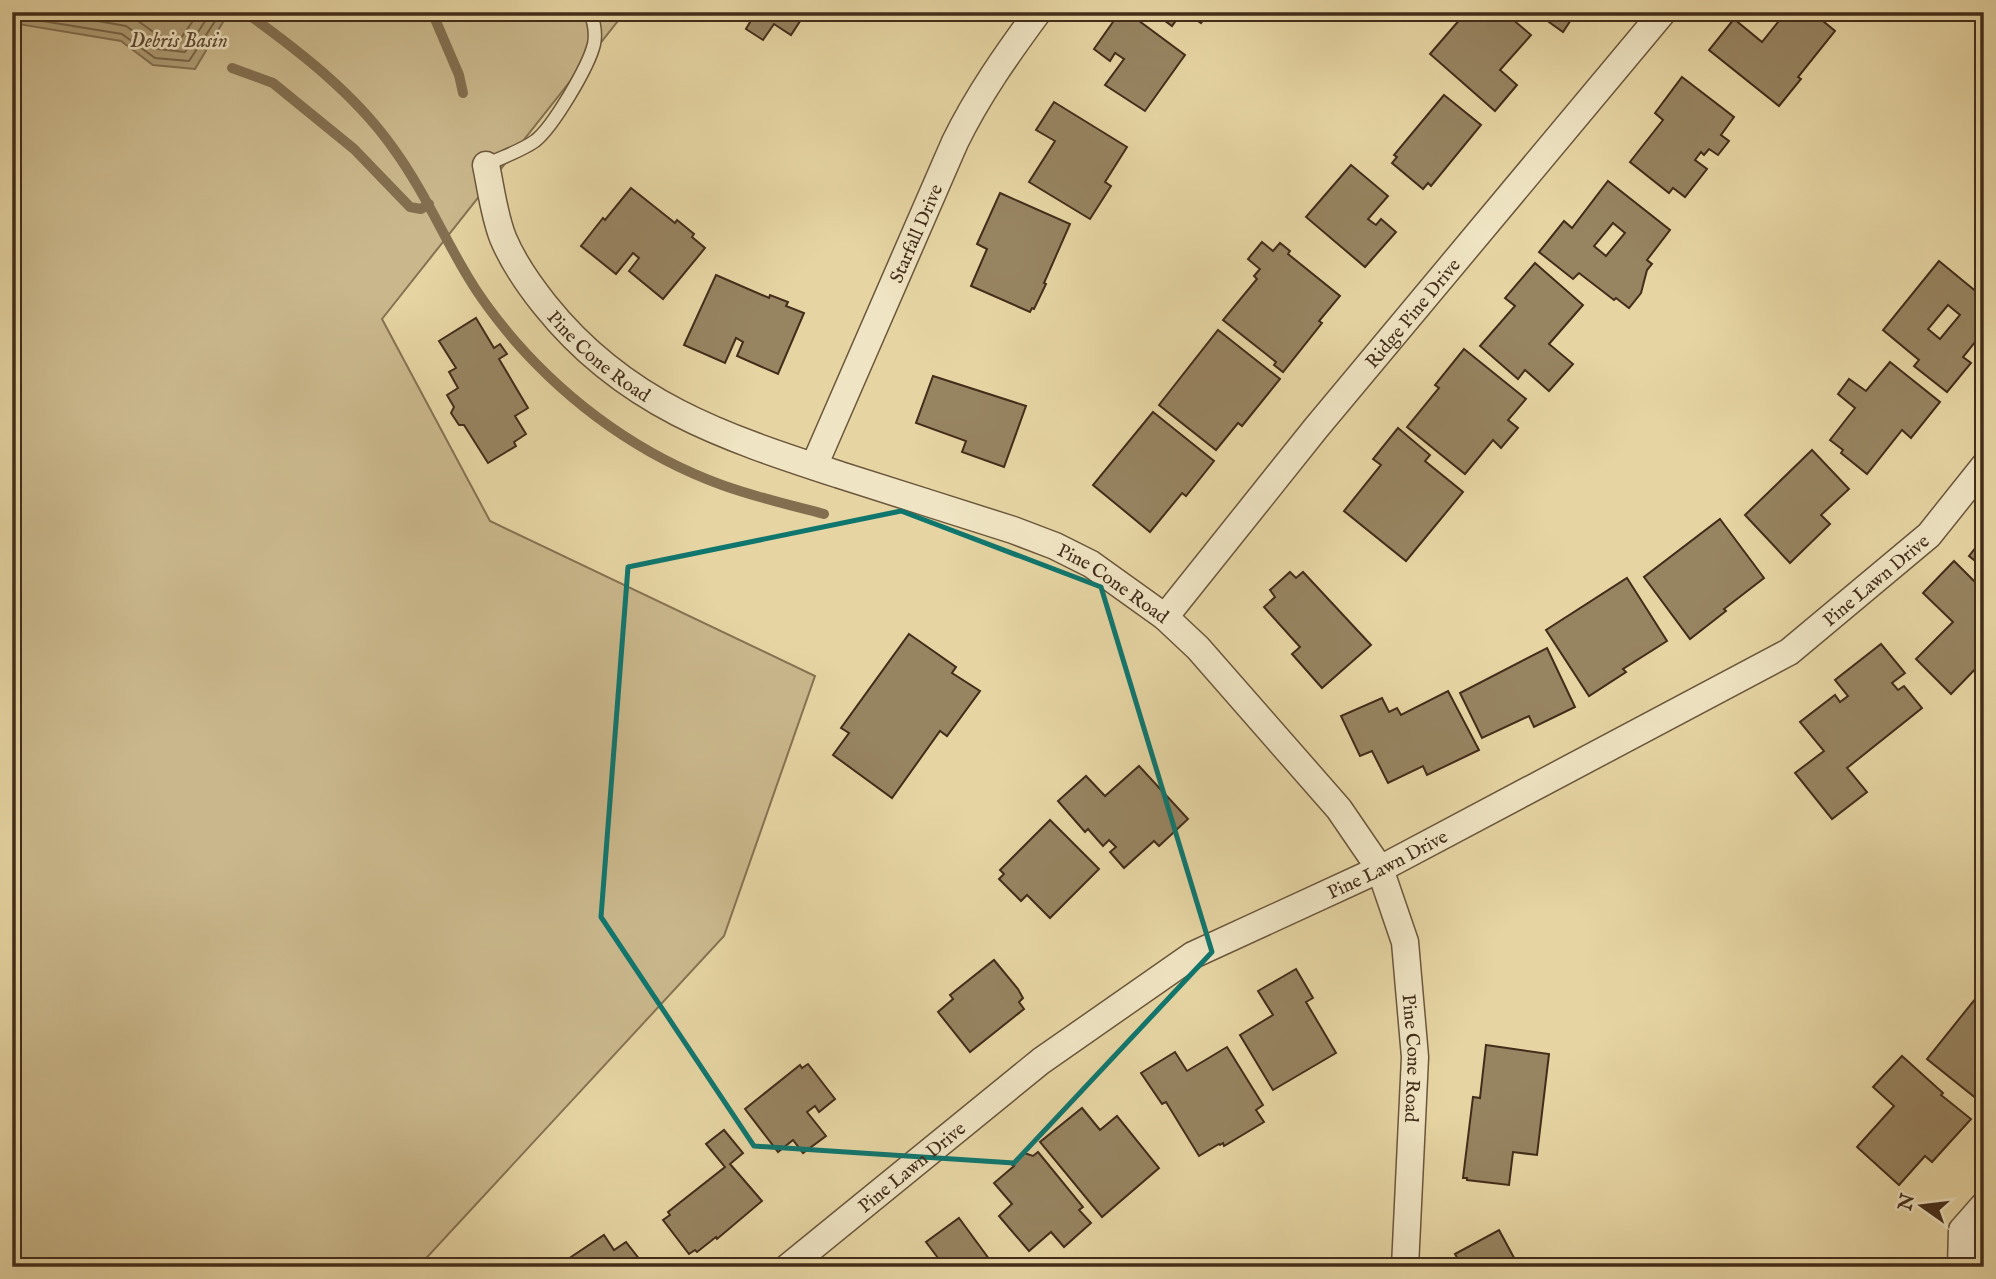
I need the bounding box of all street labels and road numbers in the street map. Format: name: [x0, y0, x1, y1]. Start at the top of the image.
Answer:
street label: Starfall Drive: [885, 180, 949, 287]
street label: Ridge Pine Drive: [1361, 254, 1467, 374]
street label: Pine Cone Road: [541, 306, 655, 409]
street label: Pine Lawn Drive: [1818, 530, 1935, 633]
street label: Pine Cone Road: [1053, 539, 1173, 630]
street label: Pine Lawn Drive: [1324, 825, 1453, 906]
street label: Pine Cone Road: [1396, 993, 1425, 1124]
street label: Pine Lawn Drive: [854, 1117, 971, 1219]

